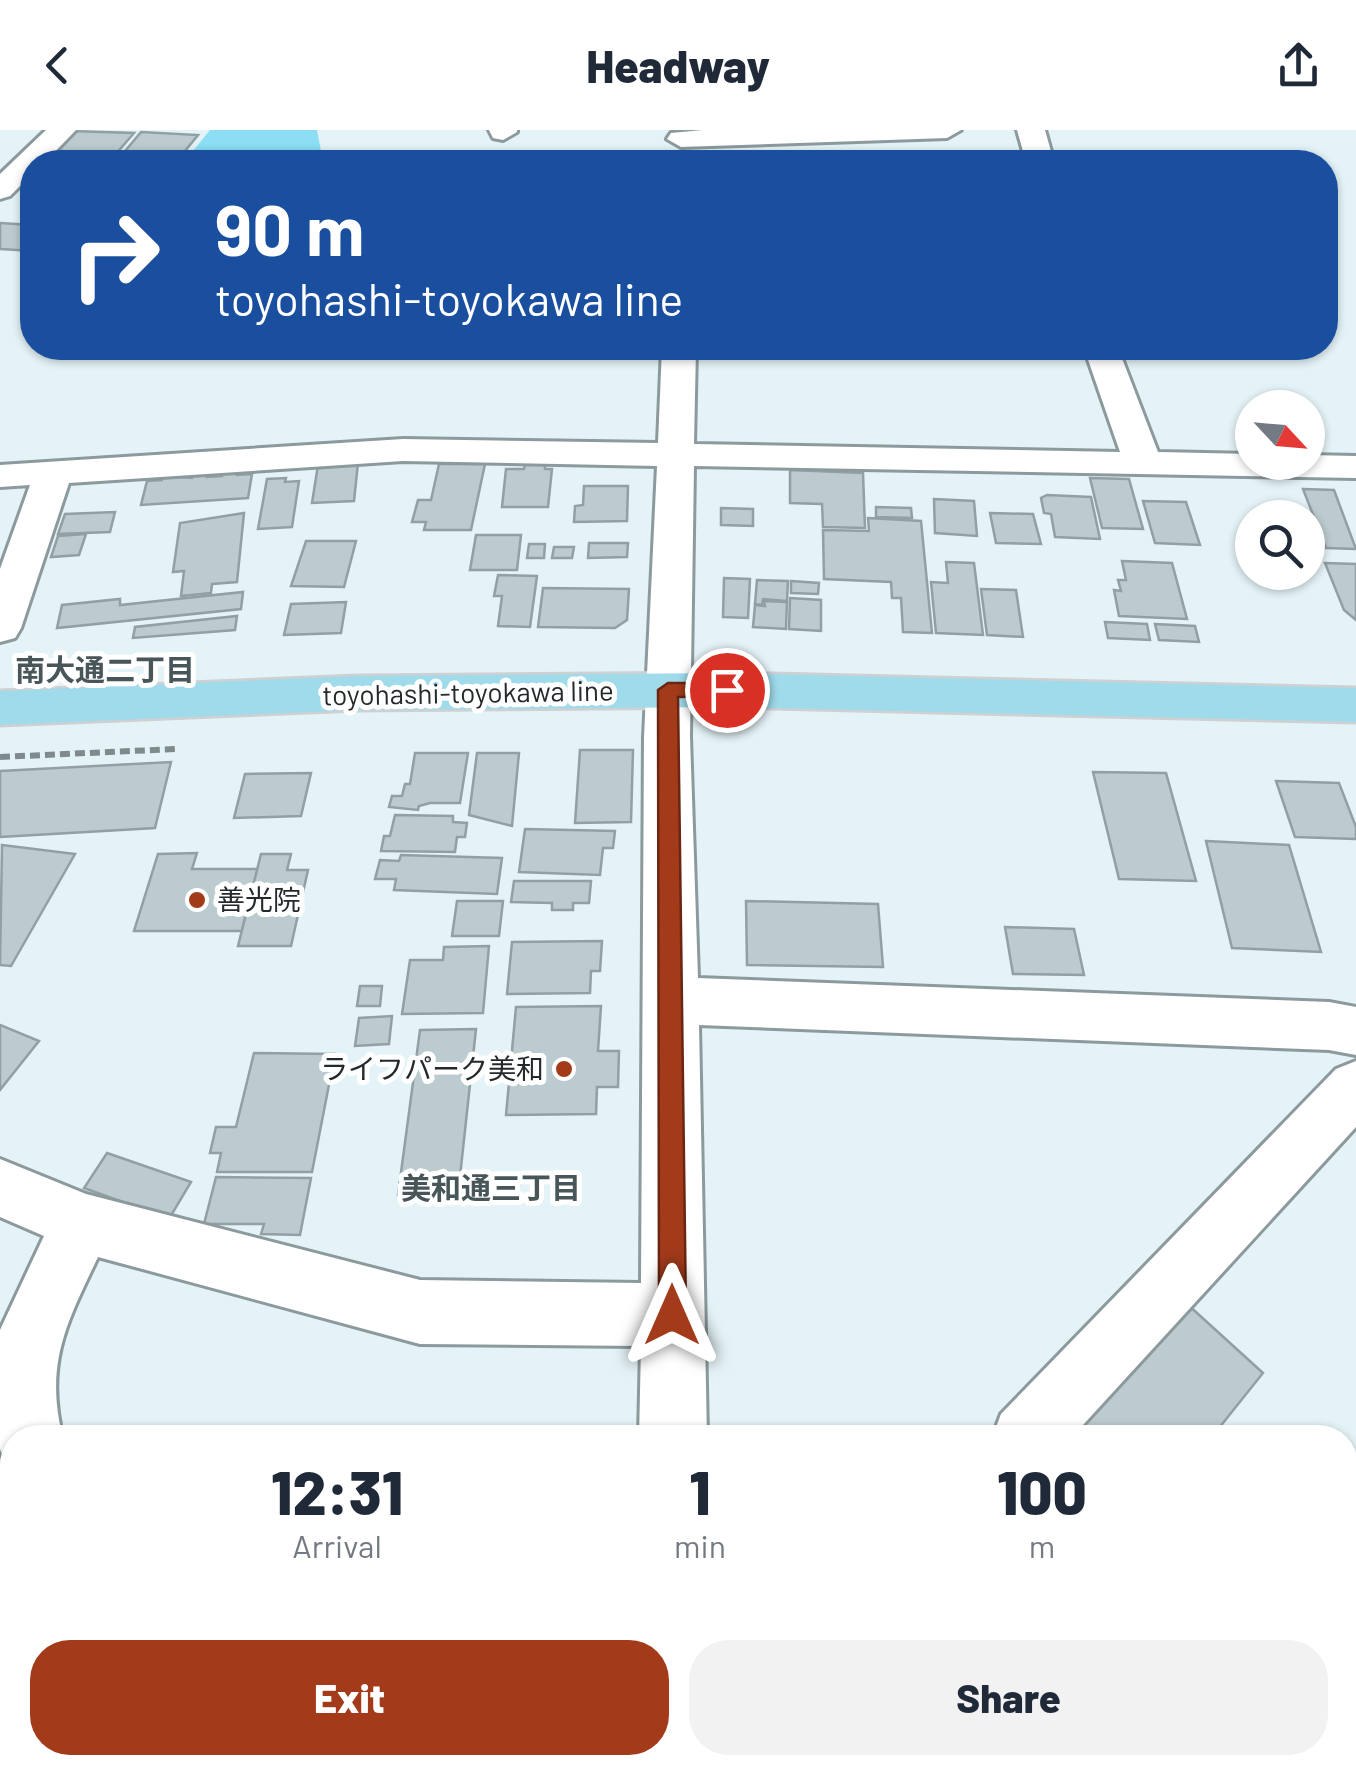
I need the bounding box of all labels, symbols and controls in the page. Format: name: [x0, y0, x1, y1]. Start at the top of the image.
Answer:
icon: back: [30, 38, 85, 93]
text: Headway: [586, 38, 770, 92]
icon: share: [1271, 38, 1326, 93]
text: 90 m: [215, 186, 365, 270]
icon: right: [50, 190, 180, 320]
text: toyohashi-toyokawa line: [215, 271, 683, 325]
north arrow: [1235, 390, 1325, 480]
map controls: [1235, 390, 1325, 590]
button: search: [1235, 500, 1325, 590]
pin: [685, 648, 770, 733]
district label: 南大通二丁目: [15, 651, 195, 687]
icon: arrive: [700, 663, 755, 718]
street label: toyohashi-toyokawa line: [322, 672, 614, 712]
place label: 善光院: [217, 882, 301, 916]
marker: 善光院: [186, 889, 208, 911]
place label: ライフパーク美和: [320, 1051, 544, 1085]
marker: ライフパーク美和: [553, 1058, 575, 1080]
district label: 美和通三丁目: [401, 1169, 581, 1205]
position arrow: [620, 1263, 724, 1367]
text: 12:31: [271, 1455, 403, 1527]
text: 1: [689, 1455, 711, 1527]
text: 100: [997, 1455, 1087, 1527]
text: Arrival: [292, 1526, 382, 1564]
text: min: [674, 1526, 726, 1564]
text: m: [1029, 1526, 1055, 1564]
button: Exit: [30, 1640, 669, 1755]
button: Share: [689, 1640, 1328, 1755]

